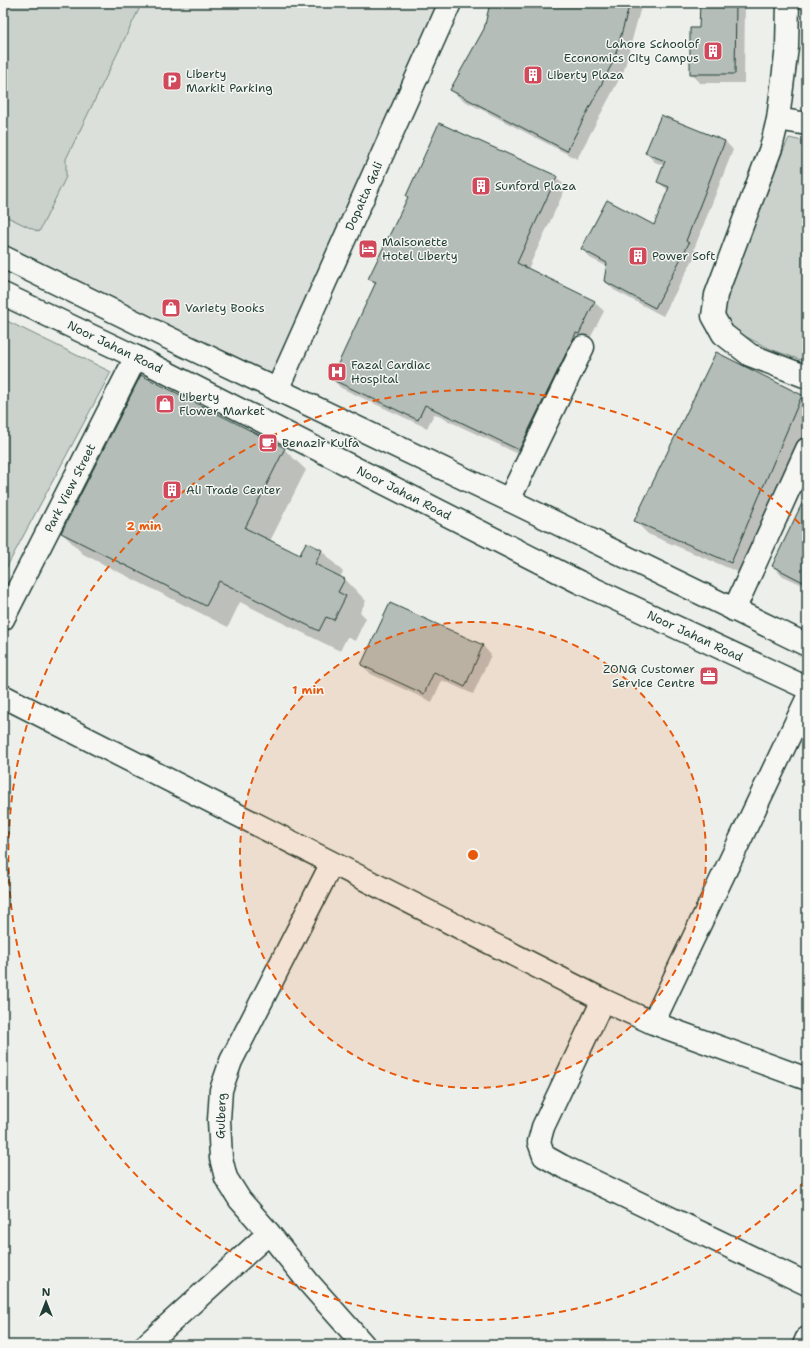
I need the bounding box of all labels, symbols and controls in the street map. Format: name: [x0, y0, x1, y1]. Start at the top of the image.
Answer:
place label: Lahore Schoolof Economics City Campus: [564, 36, 700, 66]
building icon: Lahore Schoolof Economics City Campus: [702, 40, 724, 62]
building icon: Liberty Plaza: [522, 64, 544, 86]
place label: Liberty Markit Parking: [186, 66, 273, 96]
place label: Liberty Plaza: [547, 67, 624, 83]
parking icon: Liberty Markit Parking: [161, 70, 183, 92]
street label: Dopatta Gali: [342, 159, 386, 233]
building icon: Sunford Plaza: [470, 175, 492, 197]
place label: Sunford Plaza: [495, 178, 576, 194]
place label: Maisonette Hotel Liberty: [382, 234, 458, 264]
hotel icon: Maisonette Hotel Liberty: [357, 238, 379, 260]
building icon: Power Soft: [627, 245, 649, 267]
place label: Power Soft: [652, 248, 716, 264]
shop icon: Variety Books: [160, 297, 182, 319]
place label: Variety Books: [185, 300, 265, 316]
street label: Noor Jahan Road: [65, 317, 166, 377]
place label: Fazal Cardiac Hospital: [351, 357, 430, 387]
hospital icon: Fazal Cardiac Hospital: [326, 361, 348, 383]
place label: Liberty Flower Market: [179, 389, 265, 419]
shop icon: Liberty Flower Market: [154, 393, 176, 415]
cafe icon: Benazir Kulfa: [257, 432, 279, 454]
place label: Benazir Kulfa: [282, 435, 360, 451]
street label: Park View Street: [41, 441, 99, 535]
street label: Noor Jahan Road: [354, 462, 454, 524]
building icon: Ali Trade Center: [161, 479, 183, 501]
place label: Ali Trade Center: [186, 482, 281, 498]
text: 2 min: [127, 518, 162, 534]
street label: Noor Jahan Road: [644, 607, 746, 665]
place label: ZONG Customer Service Centre: [603, 661, 695, 691]
office icon: ZONG Customer Service Centre: [698, 665, 720, 687]
text: 1 min: [292, 682, 324, 698]
centre of rings: [466, 848, 480, 862]
street label: Gulberg: [212, 1093, 230, 1139]
north arrow: [26, 1282, 66, 1322]
text: N: [42, 1285, 51, 1300]

